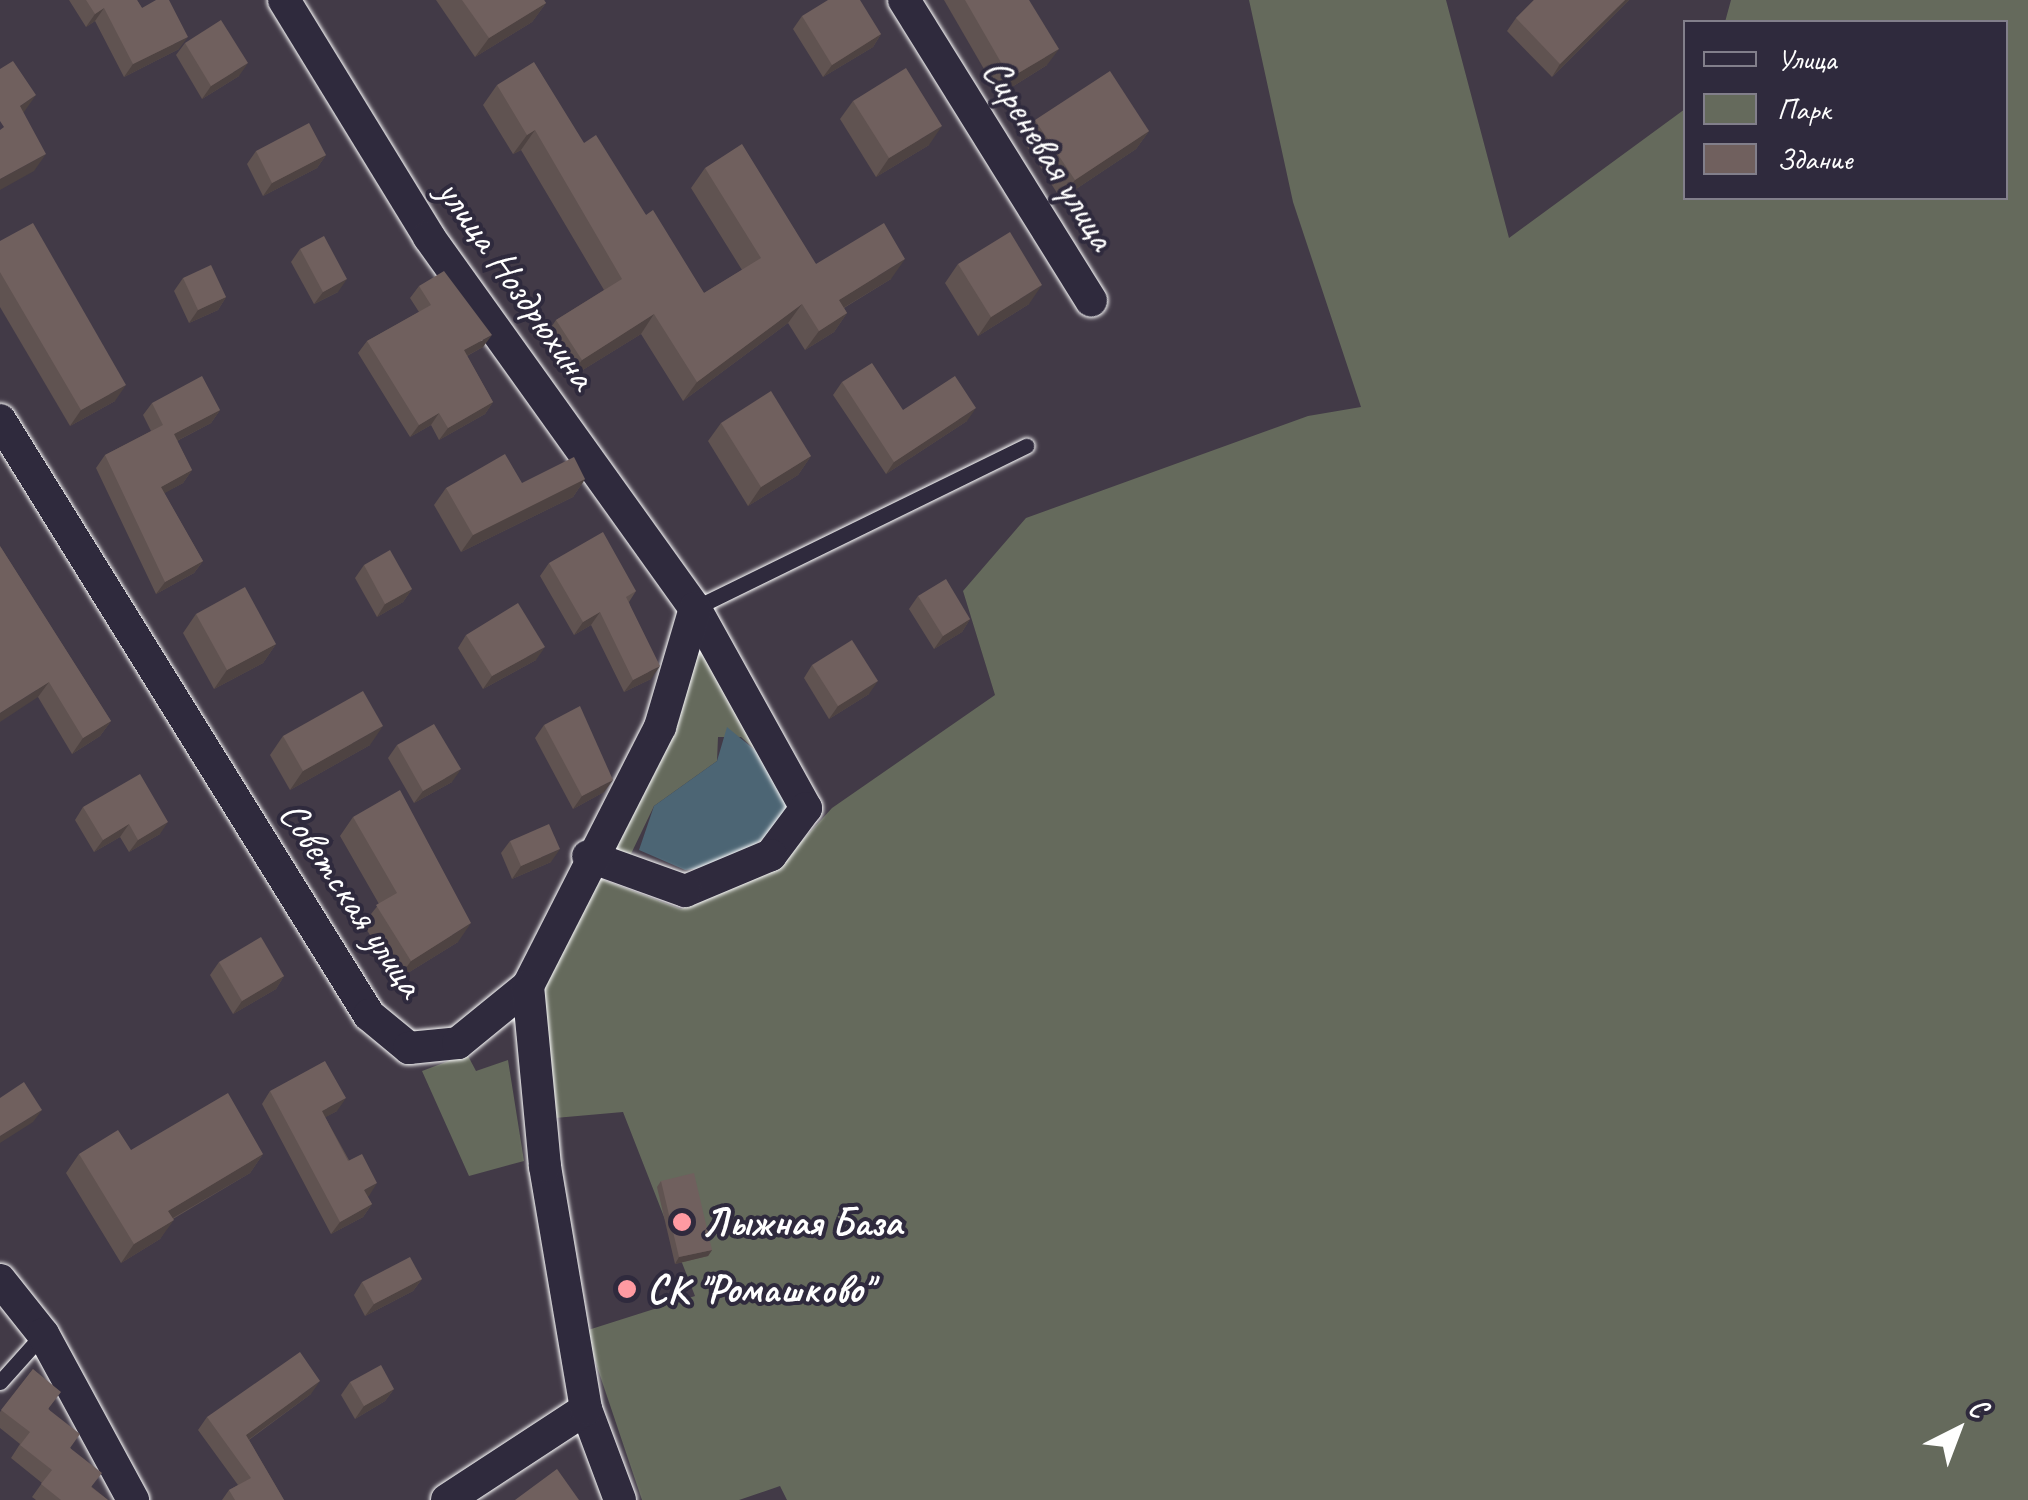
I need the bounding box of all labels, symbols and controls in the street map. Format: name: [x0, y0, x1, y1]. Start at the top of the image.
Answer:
legend: [1683, 20, 2008, 200]
text: Улица: [1777, 40, 1836, 78]
street label: Сиреневая улица: [971, 49, 1127, 259]
text: Парк: [1777, 90, 1831, 128]
text: Здание: [1777, 140, 1852, 178]
street label: улица Ноздрюхина: [428, 171, 606, 397]
street label: Советская улица: [268, 791, 436, 1007]
place label: Лыжная База: [702, 1198, 901, 1246]
marker: Лыжная База: [671, 1211, 693, 1233]
place label: СК "Ромашково": [647, 1265, 872, 1313]
marker: СК "Ромашково": [616, 1278, 638, 1300]
north arrow: [1908, 1380, 2008, 1480]
text: С: [1962, 1390, 1995, 1425]

